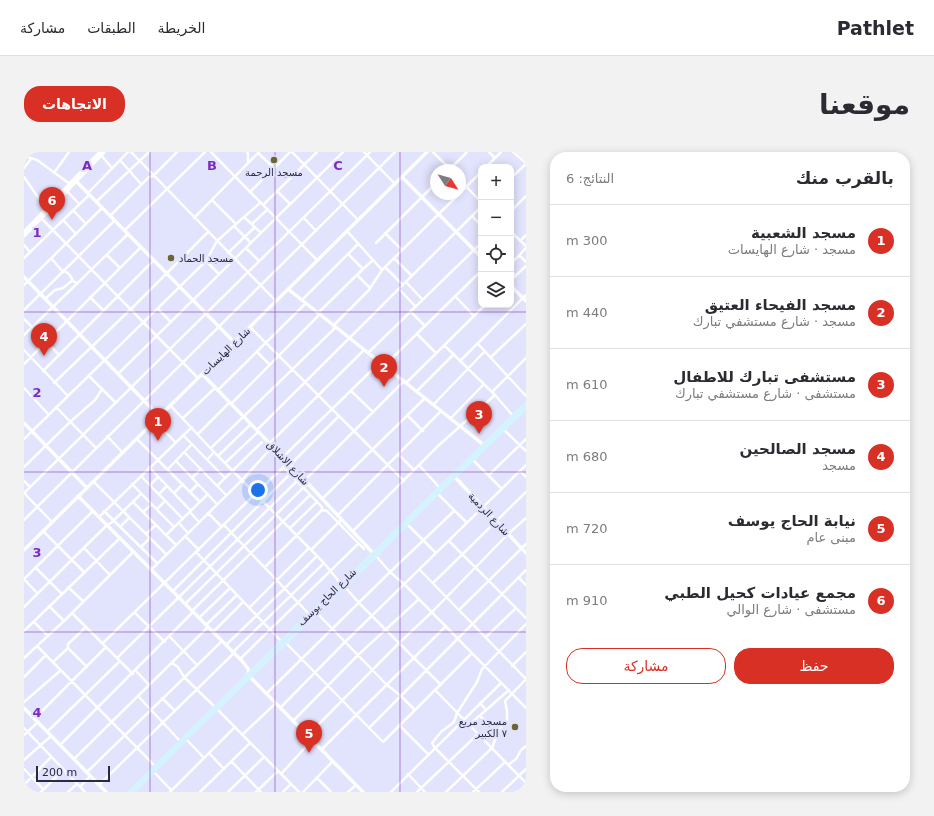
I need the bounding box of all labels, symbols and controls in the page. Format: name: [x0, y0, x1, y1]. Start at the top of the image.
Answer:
text: Pathlet: [837, 17, 914, 39]
text: مشاركة: [20, 20, 65, 36]
text: الطبقات: [87, 20, 136, 36]
text: الخريطة: [158, 20, 205, 36]
button: الاتجاهات: [24, 86, 125, 122]
text: موقعنا: [819, 88, 910, 121]
marker: مسجد الرحمة: [269, 155, 279, 165]
text: A: [82, 158, 92, 173]
text: B: [207, 158, 217, 173]
text: C: [333, 158, 343, 173]
north arrow: [430, 164, 466, 200]
map controls: [478, 164, 514, 308]
button: +: [478, 164, 514, 200]
place label: مسجد الرحمة: [245, 167, 303, 178]
text: بالقرب منك: [796, 168, 894, 188]
text: النتائج: 6: [566, 171, 614, 186]
pin: 6: [39, 187, 65, 220]
button: −: [478, 200, 514, 236]
text: مسجد الشعبية: [751, 224, 856, 242]
text: 1: [32, 225, 42, 240]
text: 300 m: [566, 233, 608, 248]
text: 1: [876, 233, 886, 248]
button: locate: [478, 236, 514, 272]
text: مسجد · شارع الهايسات: [728, 242, 856, 257]
marker: مسجد الحماد: [166, 253, 176, 263]
place label: مسجد الحماد: [179, 253, 234, 264]
button: layers: [478, 272, 514, 308]
text: مسجد الفيحاء العتيق: [705, 296, 856, 314]
text: 440 m: [566, 305, 608, 320]
text: 2: [876, 305, 886, 320]
text: مسجد · شارع مستشفي تبارك: [693, 314, 856, 329]
pin: 4: [31, 323, 57, 356]
street label: شارع الهايسات: [200, 325, 253, 378]
pin: 2: [371, 354, 397, 387]
text: مستشفى تبارك للاطفال: [673, 368, 856, 386]
text: 610 m: [566, 377, 608, 392]
text: 3: [876, 377, 886, 392]
text: 2: [32, 385, 42, 400]
text: مستشفى · شارع مستشفي تبارك: [675, 386, 856, 401]
pin: 3: [466, 401, 492, 434]
pin: 1: [145, 408, 171, 441]
street label: شارع الاشلاق: [264, 439, 311, 488]
text: مسجد الصالحين: [740, 440, 856, 458]
text: 680 m: [566, 449, 608, 464]
text: 4: [876, 449, 886, 464]
text: مسجد: [822, 458, 856, 473]
your location: [248, 480, 268, 500]
street label: شارع الردمية: [466, 490, 512, 539]
text: نيابة الحاج يوسف: [728, 512, 856, 530]
text: 720 m: [566, 521, 608, 536]
text: 5: [876, 521, 886, 536]
text: مبنى عام: [806, 530, 856, 545]
text: 3: [32, 545, 42, 560]
street label: شارع الحاج يوسف: [295, 566, 359, 628]
text: مجمع عيادات كحيل الطبي: [664, 584, 856, 602]
text: 910 m: [566, 593, 608, 608]
text: 6: [876, 593, 886, 608]
text: مستشفى · شارع الوالي: [726, 602, 856, 617]
button: مشاركة: [566, 648, 726, 684]
button: حفظ: [734, 648, 894, 684]
text: 4: [32, 705, 42, 720]
place label: مسجد مربع ٧ الكبير: [459, 716, 508, 739]
pin: 5: [296, 720, 322, 753]
marker: مسجد مربع ٧ الكبير: [510, 722, 520, 732]
scale bar: [36, 764, 110, 783]
text: 200 m: [42, 766, 77, 779]

